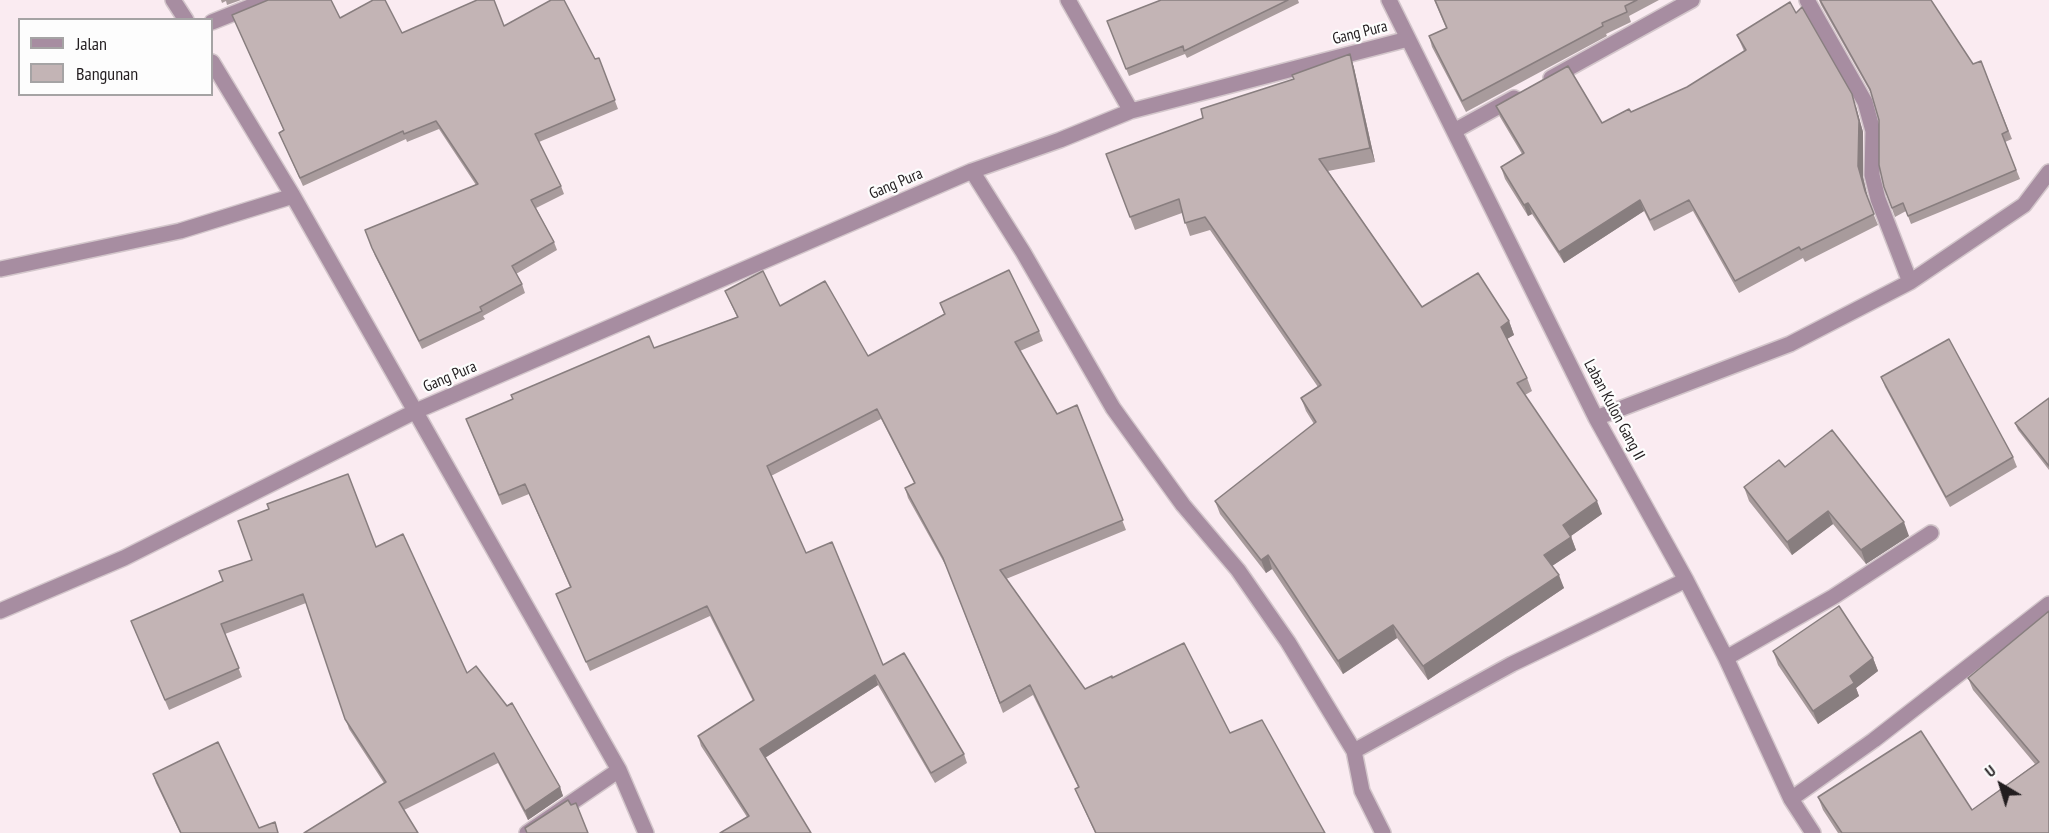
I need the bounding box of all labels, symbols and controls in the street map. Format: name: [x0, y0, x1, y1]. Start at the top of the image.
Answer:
street label: Gang Pura: [1330, 17, 1390, 49]
legend: [18, 18, 213, 96]
text: Jalan: [76, 32, 107, 55]
text: Bangunan: [76, 62, 138, 85]
street label: Gang Pura: [866, 164, 926, 204]
street label: Laban Kulon Gang II: [1579, 356, 1649, 464]
street label: Gang Pura: [420, 357, 480, 397]
north arrow: [1971, 755, 2031, 815]
text: U: [1981, 760, 1999, 781]

